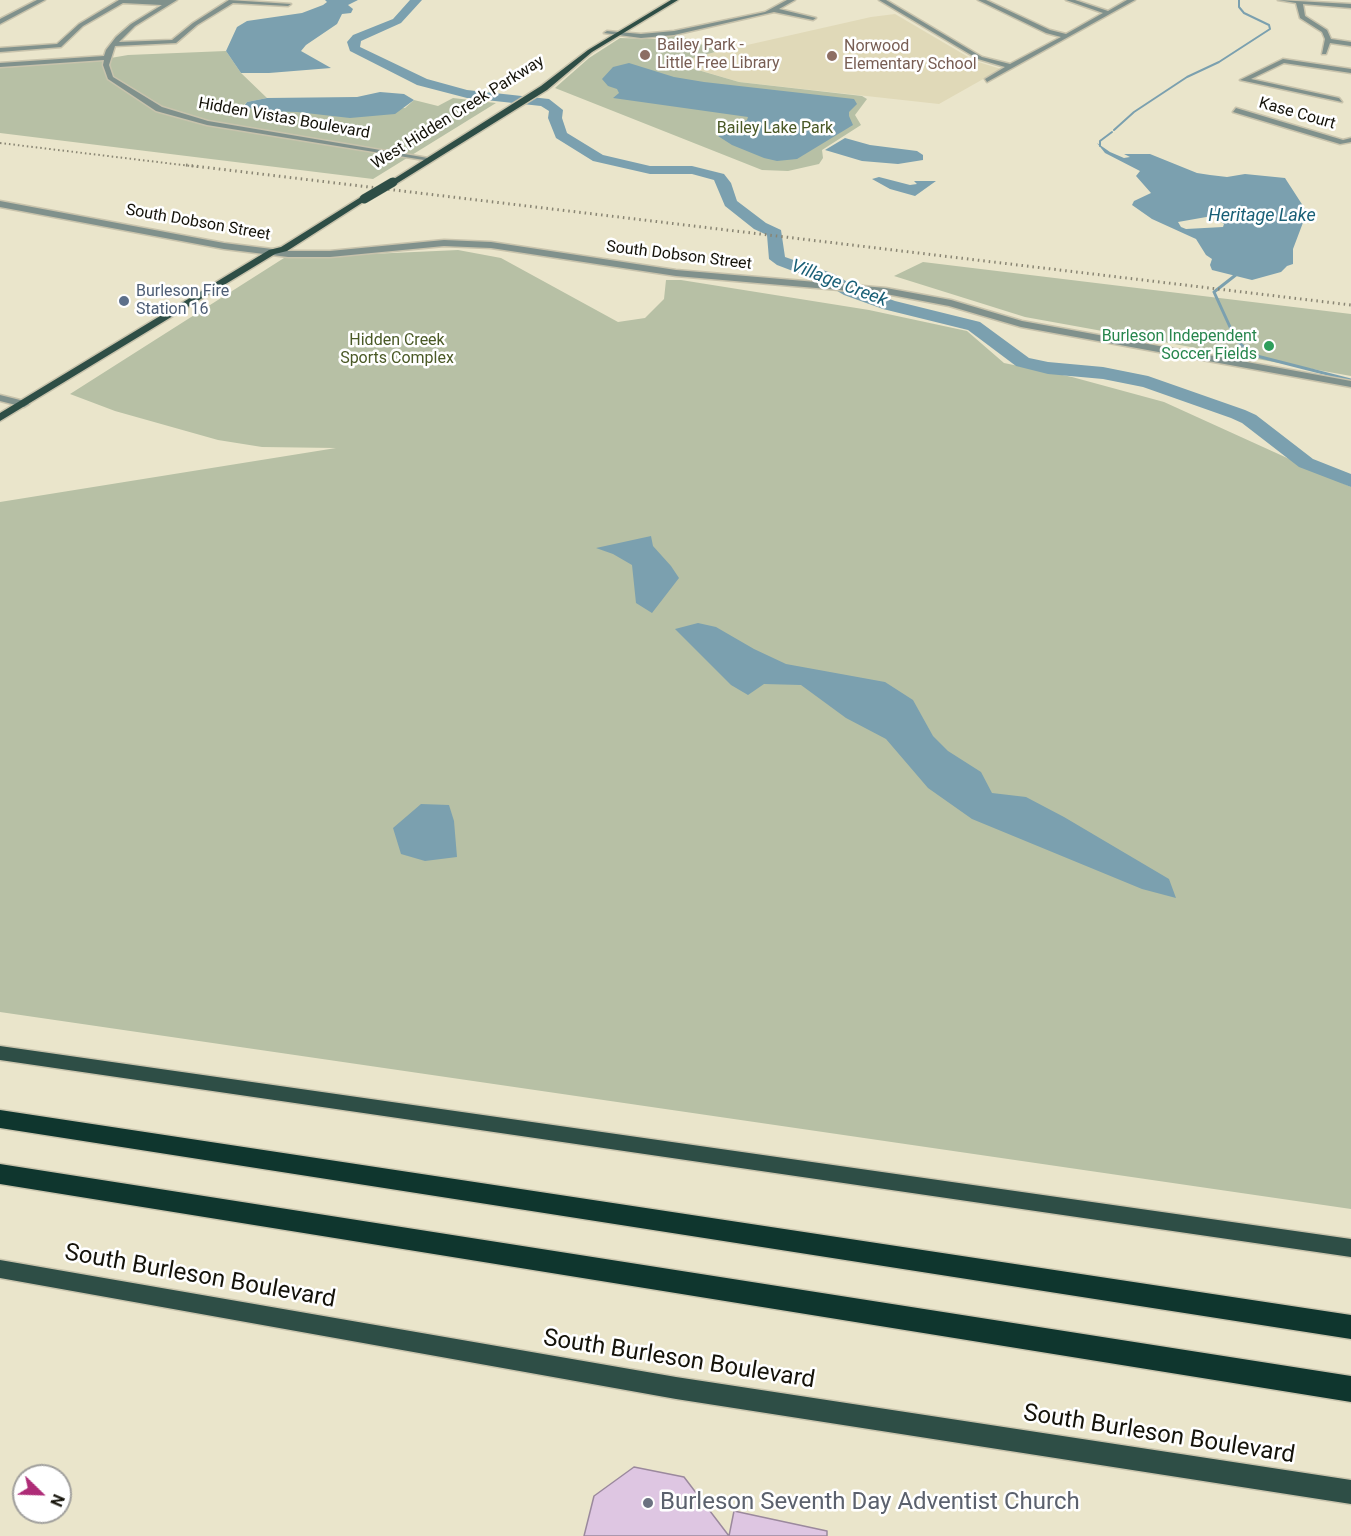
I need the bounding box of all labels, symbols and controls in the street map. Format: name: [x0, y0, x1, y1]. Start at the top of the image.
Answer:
place label: Bailey Park - Little Free Library: [657, 36, 780, 74]
place label: Norwood Elementary School: [844, 37, 977, 75]
marker: Bailey Park - Little Free Library: [638, 48, 652, 62]
marker: Norwood Elementary School: [825, 49, 839, 63]
street label: West Hidden Creek Parkway: [368, 52, 548, 174]
street label: Hidden Vistas Boulevard: [197, 94, 371, 144]
street label: Kase Court: [1256, 94, 1338, 134]
park label: Bailey Lake Park: [717, 119, 833, 139]
street label: South Dobson Street: [124, 201, 272, 245]
water label: Heritage Lake: [1208, 205, 1316, 227]
street label: South Dobson Street: [605, 238, 753, 274]
water label: Village Creek: [788, 256, 890, 312]
place label: Burleson Fire Station 16: [136, 282, 229, 320]
marker: Burleson Fire Station 16: [117, 294, 131, 308]
place label: Burleson Independent Soccer Fields: [1102, 327, 1257, 365]
park label: Hidden Creek Sports Complex: [340, 331, 454, 369]
marker: Burleson Independent Soccer Fields: [1262, 339, 1276, 353]
street label: South Burleson Boulevard: [62, 1239, 338, 1315]
street label: South Burleson Boulevard: [541, 1324, 817, 1396]
street label: South Burleson Boulevard: [1021, 1399, 1297, 1471]
north arrow: [12, 1464, 72, 1524]
place label: Burleson Seventh Day Adventist Church: [660, 1489, 1080, 1517]
text: N: [46, 1492, 68, 1509]
marker: Burleson Seventh Day Adventist Church: [641, 1496, 655, 1510]

